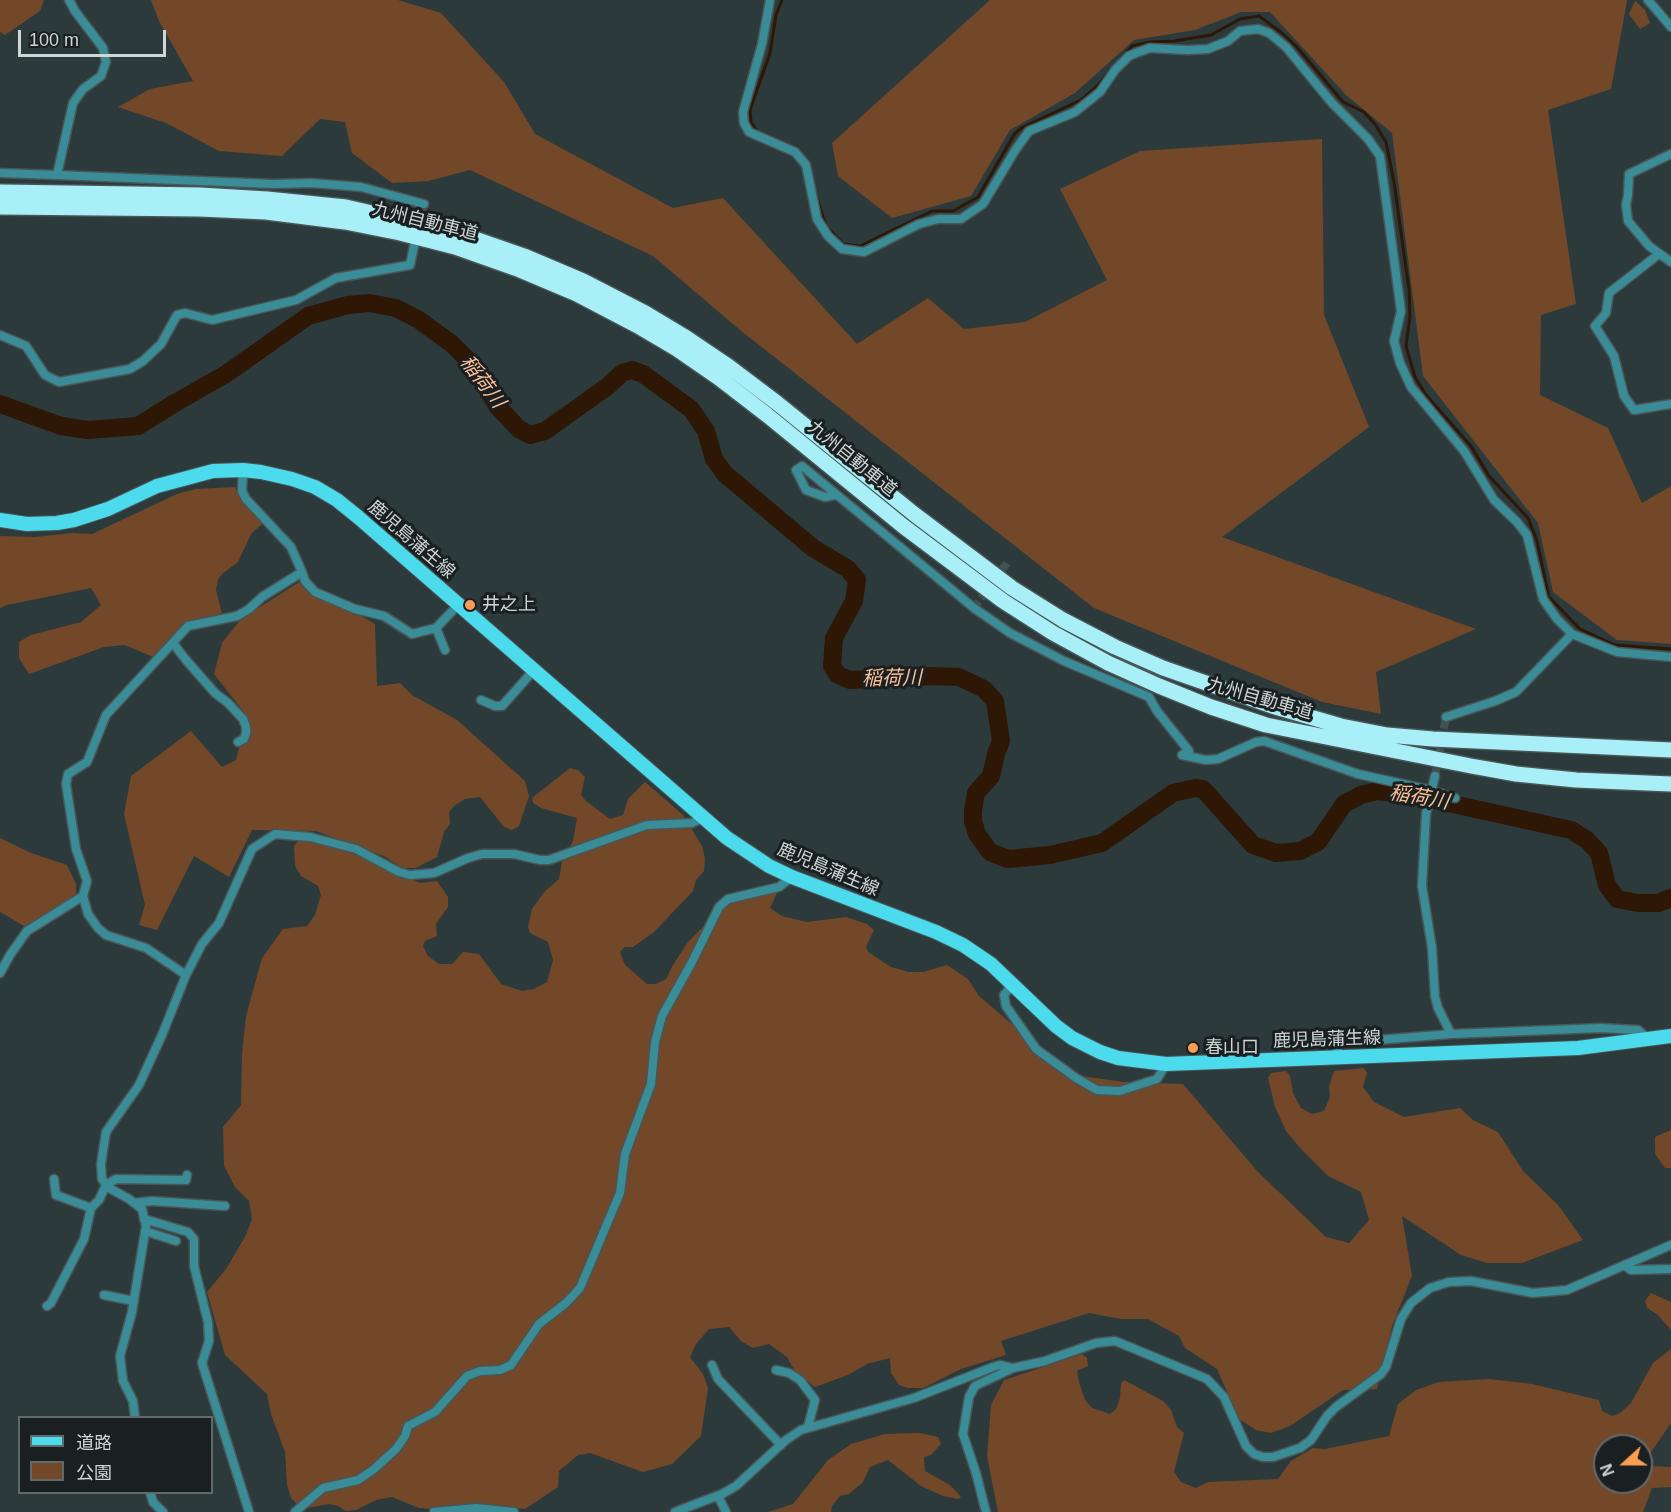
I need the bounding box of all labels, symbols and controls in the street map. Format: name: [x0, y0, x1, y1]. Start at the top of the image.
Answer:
scale bar: [21, 18, 170, 56]
text: 100 m: [29, 30, 79, 50]
street label: 九州自動車道: [370, 198, 480, 246]
water label: 稲荷川: [454, 351, 510, 413]
street label: 九州自動車道: [803, 417, 901, 501]
street label: 鹿児島蒲生線: [363, 496, 459, 584]
place label: 井之上: [482, 594, 536, 616]
marker: 井之上: [463, 598, 477, 612]
water label: 稲荷川: [862, 666, 922, 692]
street label: 九州自動車道: [1205, 674, 1315, 724]
water label: 稲荷川: [1387, 781, 1451, 815]
street label: 鹿児島蒲生線: [774, 839, 882, 901]
street label: 鹿児島蒲生線: [1273, 1027, 1381, 1053]
place label: 春山口: [1205, 1037, 1259, 1059]
marker: 春山口: [1186, 1041, 1200, 1055]
legend: [18, 1416, 213, 1494]
text: 道路: [76, 1433, 112, 1453]
north arrow: [1593, 1434, 1653, 1494]
text: N: [1598, 1461, 1618, 1478]
text: 公園: [76, 1463, 112, 1483]

